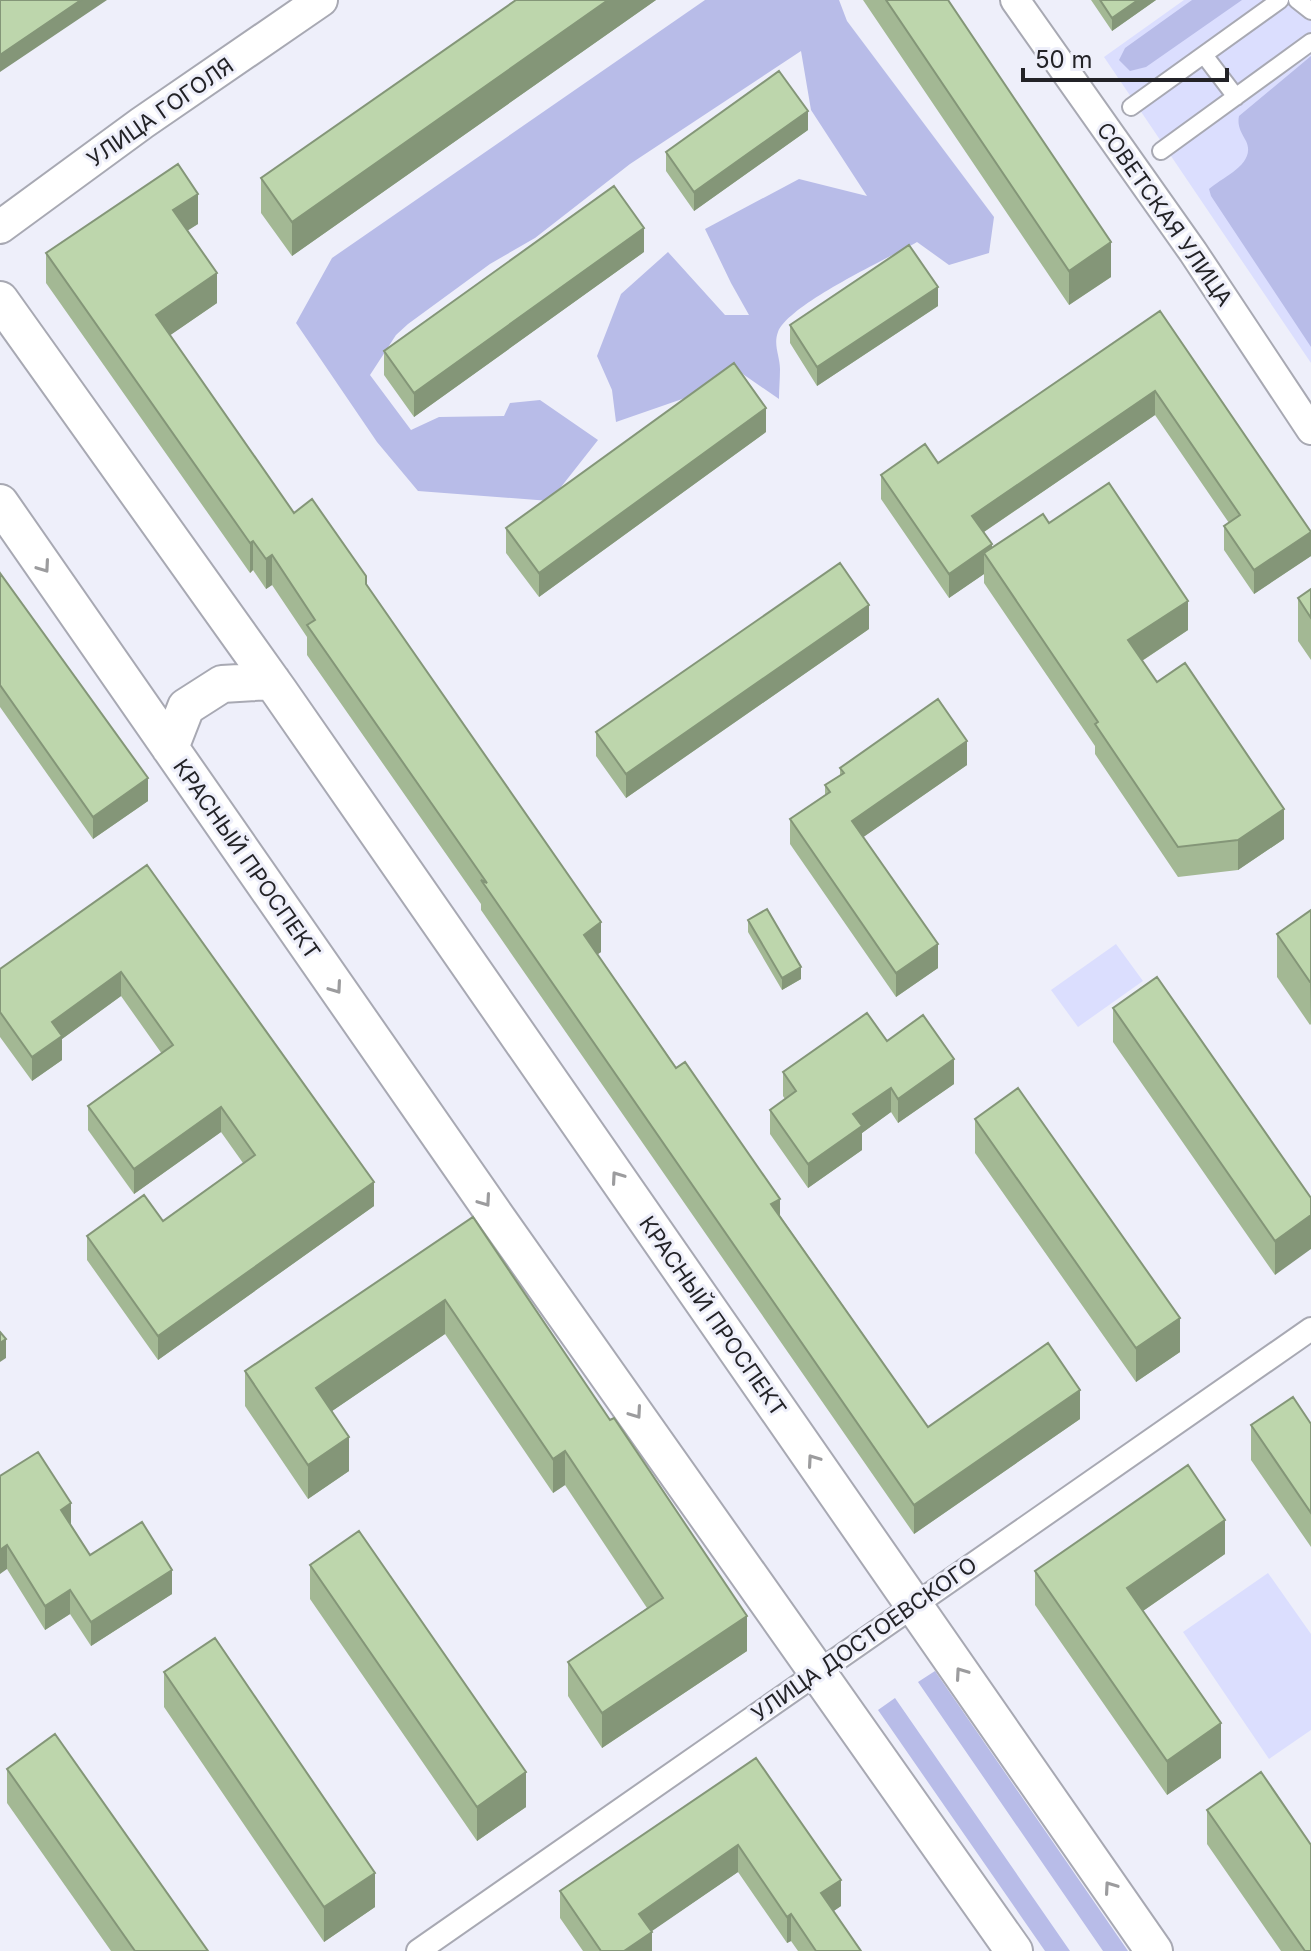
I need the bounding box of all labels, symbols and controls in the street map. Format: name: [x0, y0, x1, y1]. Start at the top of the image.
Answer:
scale bar: [1023, 32, 1227, 82]
text: 50 m: [1035, 45, 1093, 74]
street label: УЛИЦА ГОГОЛЯ: [82, 52, 238, 172]
street label: СОВЕТСКАЯ УЛИЦА: [1092, 117, 1238, 311]
one-way arrow: [35, 559, 50, 573]
street label: КРАСНЫЙ ПРОСПЕКТ: [168, 754, 326, 964]
one-way arrow: [326, 979, 341, 994]
one-way arrow: [612, 1171, 627, 1185]
one-way arrow: [475, 1193, 490, 1207]
street label: КРАСНЫЙ ПРОСПЕКТ: [634, 1211, 792, 1421]
one-way arrow: [626, 1404, 641, 1419]
one-way arrow: [808, 1454, 823, 1468]
street label: УЛИЦА ДОСТОЕВСКОГО: [746, 1551, 982, 1727]
one-way arrow: [956, 1668, 971, 1682]
one-way arrow: [1105, 1881, 1120, 1895]

